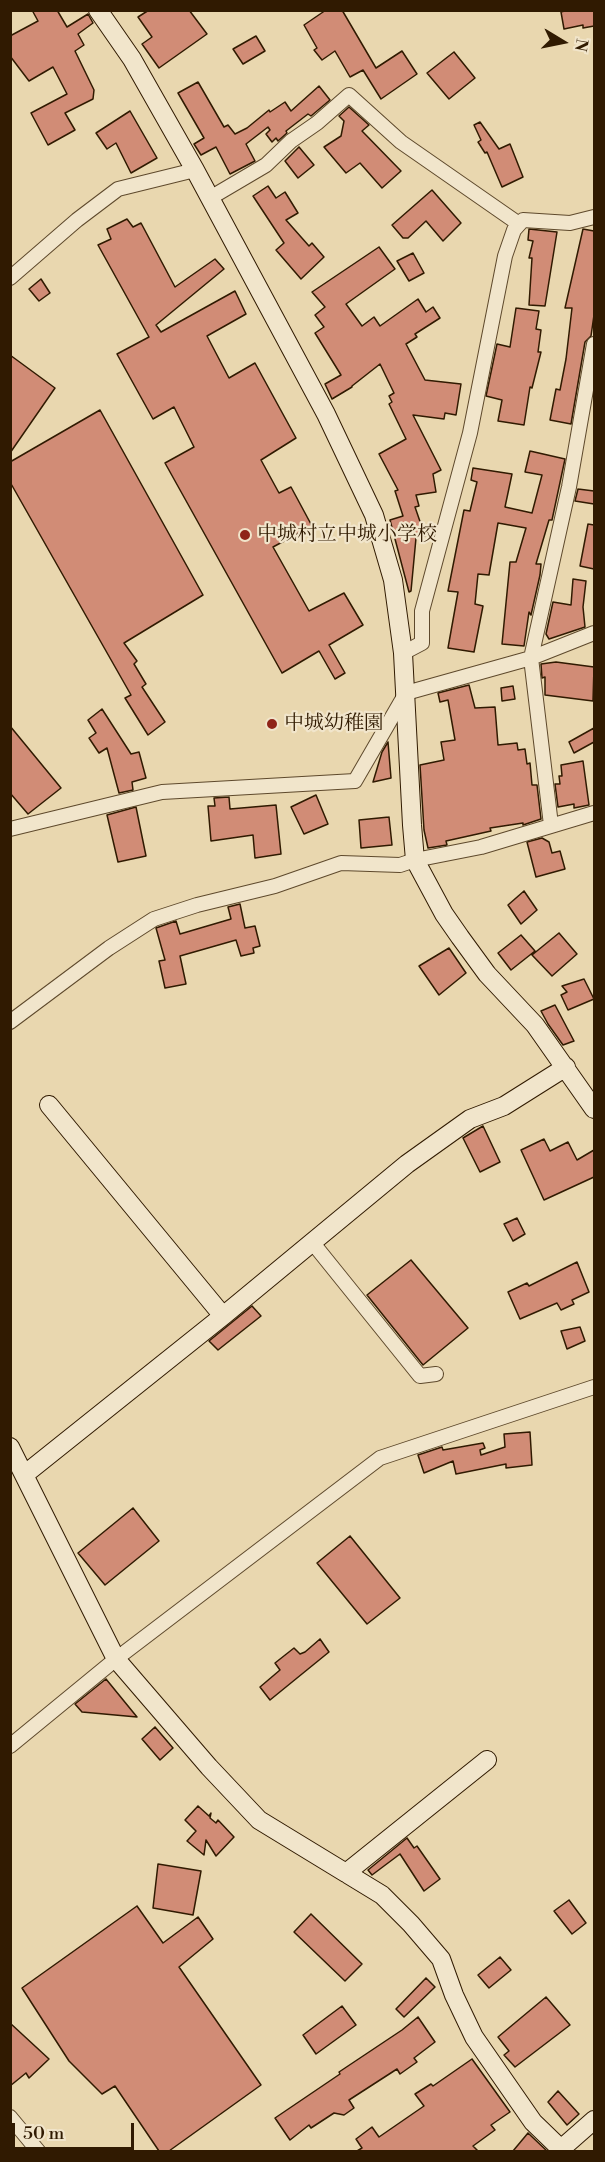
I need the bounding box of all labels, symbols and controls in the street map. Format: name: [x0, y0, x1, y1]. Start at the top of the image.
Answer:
north arrow: [533, 12, 593, 72]
text: N: [570, 37, 592, 53]
place label: 中城村立中城小学校: [257, 523, 437, 547]
marker: 中城村立中城小学校: [238, 528, 252, 542]
place label: 中城幼稚園: [284, 712, 384, 736]
marker: 中城幼稚園: [265, 717, 279, 731]
scale bar: [15, 2111, 136, 2149]
text: 50 m: [23, 2122, 64, 2145]

